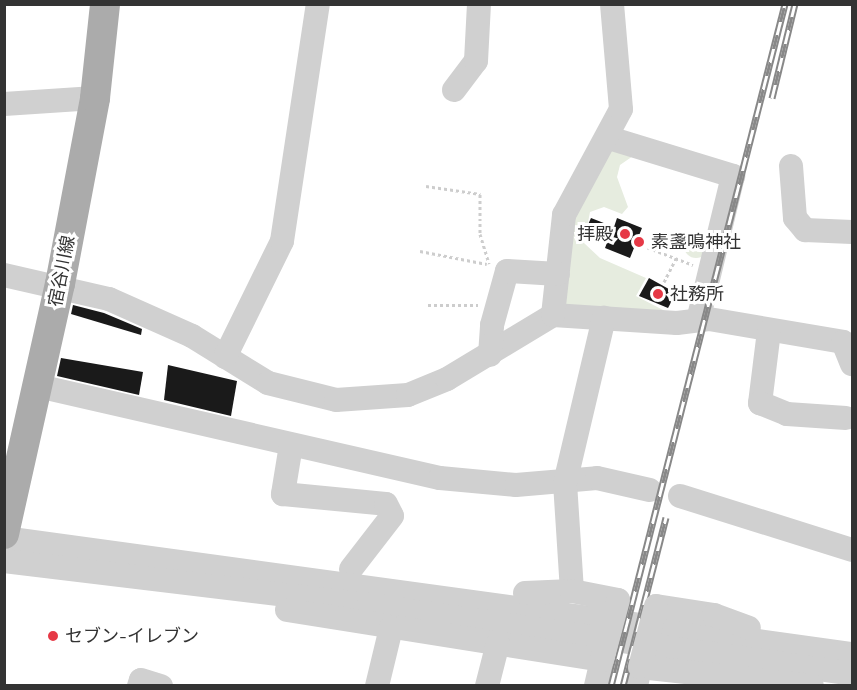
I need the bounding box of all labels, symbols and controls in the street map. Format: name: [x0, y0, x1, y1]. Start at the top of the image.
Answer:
place label: 拝殿: [577, 223, 613, 245]
marker: 拝殿: [618, 227, 632, 241]
place label: 素盞鳴神社: [651, 231, 741, 253]
street label: 宿谷川線: [45, 234, 79, 308]
marker: 素盞鳴神社: [632, 235, 646, 249]
place label: 社務所: [670, 283, 724, 305]
marker: 社務所: [651, 287, 665, 301]
place label: セブン-イレブン: [65, 625, 199, 647]
marker: セブン-イレブン: [46, 629, 60, 643]

